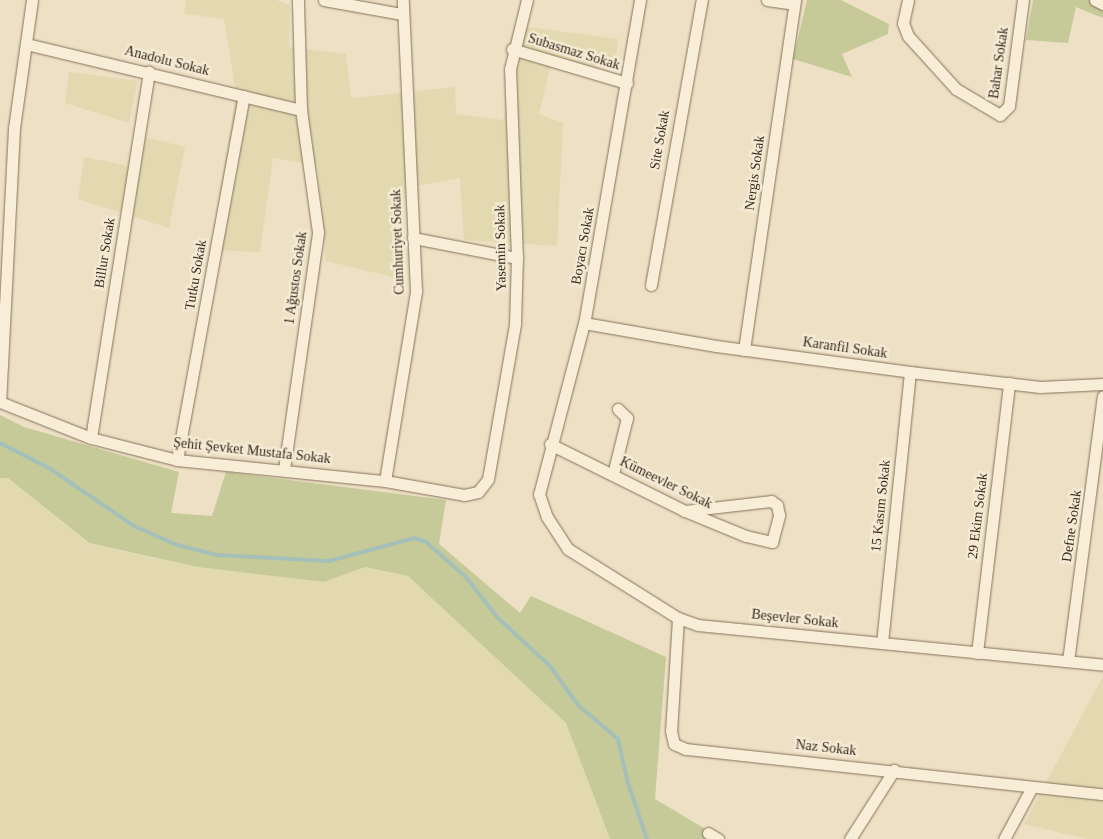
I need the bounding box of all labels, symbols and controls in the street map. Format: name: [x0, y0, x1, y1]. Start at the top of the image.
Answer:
street label: Bahar Sokak: [986, 26, 1012, 100]
street label: Subasmaz Sokak: [526, 30, 622, 74]
street label: Anadolu Sokak: [123, 42, 211, 80]
street label: Site Sokak: [646, 109, 674, 171]
street label: Nergis Sokak: [741, 134, 769, 212]
street label: Cumhuriyet Sokak: [388, 189, 408, 295]
street label: Yasemin Sokak: [492, 204, 510, 292]
street label: Boyacı Sokak: [568, 206, 598, 286]
street label: Billur Sokak: [91, 217, 119, 289]
street label: 1 Ağustos Sokak: [281, 230, 311, 326]
street label: Tutku Sokak: [182, 238, 210, 312]
street label: Karanfil Sokak: [802, 334, 888, 362]
street label: Şehit Şevket Mustafa Sokak: [172, 434, 332, 468]
street label: Kümeevler Sokak: [617, 453, 715, 513]
street label: 15 Kasım Sokak: [868, 459, 894, 553]
street label: 29 Ekim Sokak: [964, 472, 992, 560]
street label: Defne Sokak: [1059, 489, 1085, 563]
street label: Beşevler Sokak: [751, 606, 839, 632]
street label: Naz Sokak: [795, 736, 857, 760]

